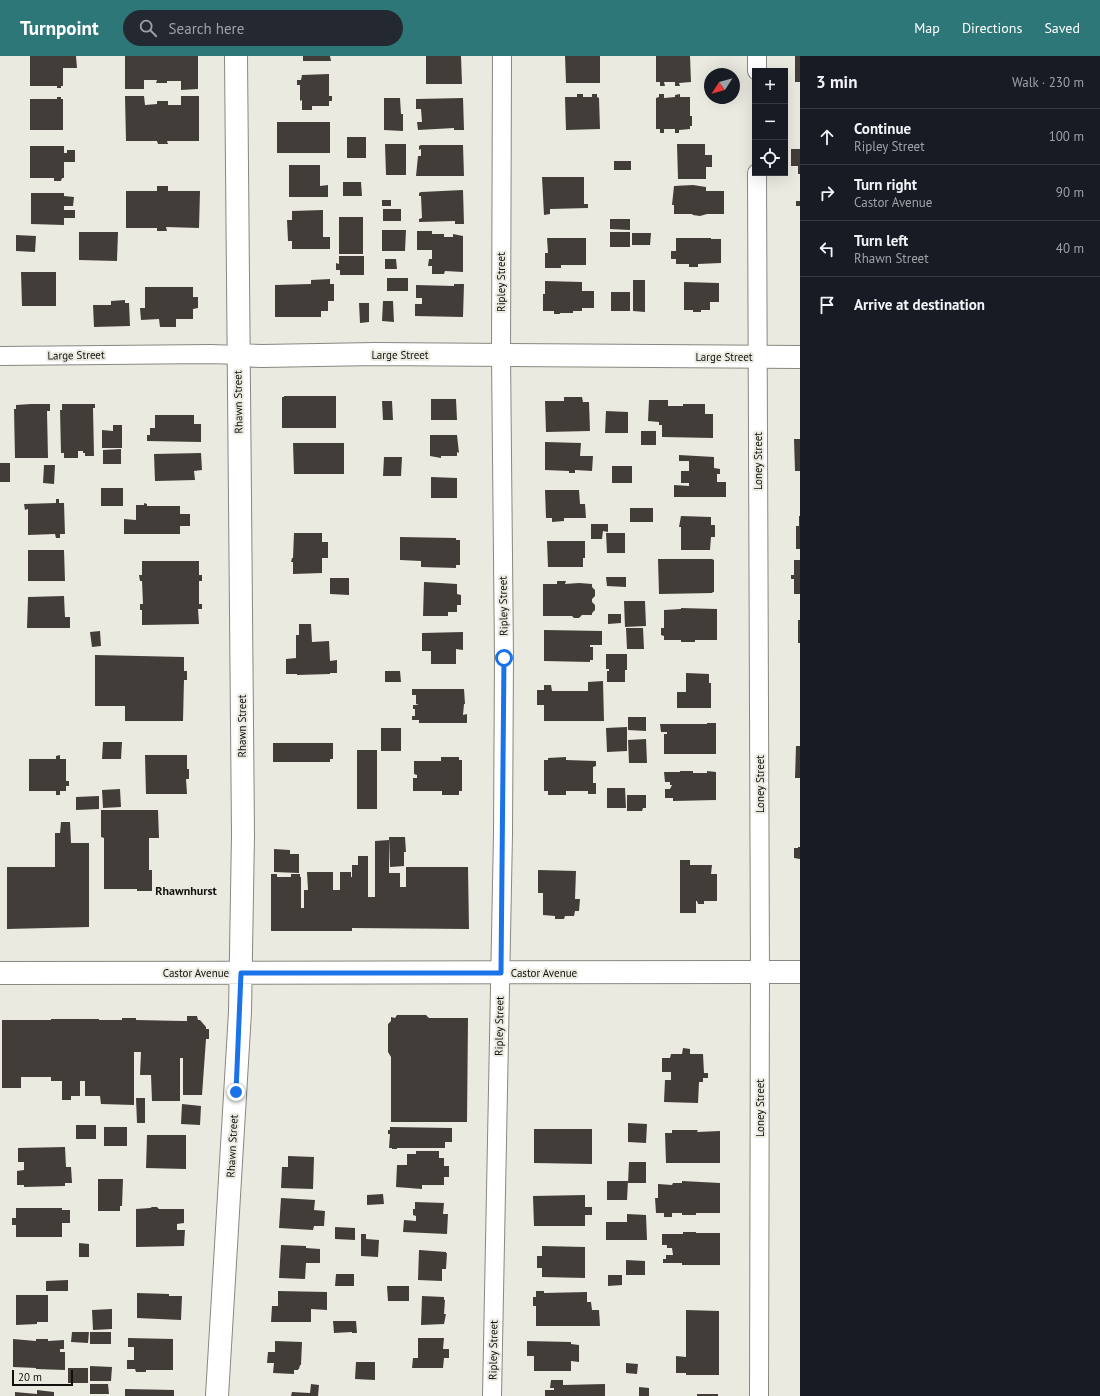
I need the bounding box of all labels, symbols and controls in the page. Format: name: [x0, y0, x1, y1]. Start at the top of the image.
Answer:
search box: [123, 10, 403, 46]
text: Turnpoint: [20, 16, 99, 40]
icon: search: [137, 17, 159, 39]
text: Search here: [169, 19, 244, 38]
text: Map: [914, 19, 940, 37]
text: Directions: [962, 19, 1022, 37]
text: Saved: [1044, 19, 1080, 37]
north arrow: [704, 68, 740, 104]
map controls: [752, 68, 788, 176]
button: +: [752, 68, 788, 104]
text: 3 min: [816, 71, 857, 93]
text: Walk · 230 m: [1012, 74, 1084, 91]
button: −: [752, 104, 788, 140]
text: Continue: [854, 119, 911, 138]
icon: ahead: [816, 126, 838, 148]
text: 100 m: [1049, 128, 1084, 145]
text: Ripley Street: [854, 138, 925, 155]
button: locate: [752, 140, 788, 176]
text: Turn right: [854, 175, 917, 194]
icon: right: [816, 182, 838, 204]
text: 90 m: [1056, 184, 1084, 201]
text: Castor Avenue: [854, 194, 932, 211]
text: Turn left: [854, 231, 908, 250]
icon: left: [816, 238, 838, 260]
text: 40 m: [1056, 240, 1084, 257]
text: Rhawn Street: [854, 250, 929, 267]
street label: Ripley Street: [494, 252, 508, 312]
icon: arrive: [816, 294, 838, 316]
text: Arrive at destination: [854, 295, 985, 314]
street label: Large Street: [47, 347, 105, 362]
street label: Large Street: [371, 348, 429, 362]
street label: Large Street: [695, 350, 753, 364]
street label: Rhawn Street: [230, 370, 246, 434]
street label: Loney Street: [751, 432, 765, 490]
street label: Ripley Street: [495, 576, 511, 636]
route start: [495, 649, 513, 667]
street label: Rhawn Street: [235, 694, 249, 758]
street label: Loney Street: [753, 755, 767, 813]
district label: Rhawnhurst: [155, 883, 217, 898]
street label: Castor Avenue: [163, 966, 230, 980]
street label: Castor Avenue: [511, 966, 578, 980]
street label: Ripley Street: [491, 996, 507, 1056]
street label: Loney Street: [753, 1079, 767, 1137]
route end: [227, 1083, 245, 1101]
street label: Rhawn Street: [223, 1114, 241, 1178]
street label: Ripley Street: [485, 1320, 501, 1380]
scale bar: [12, 1368, 73, 1387]
text: 20 m: [18, 1370, 42, 1384]

